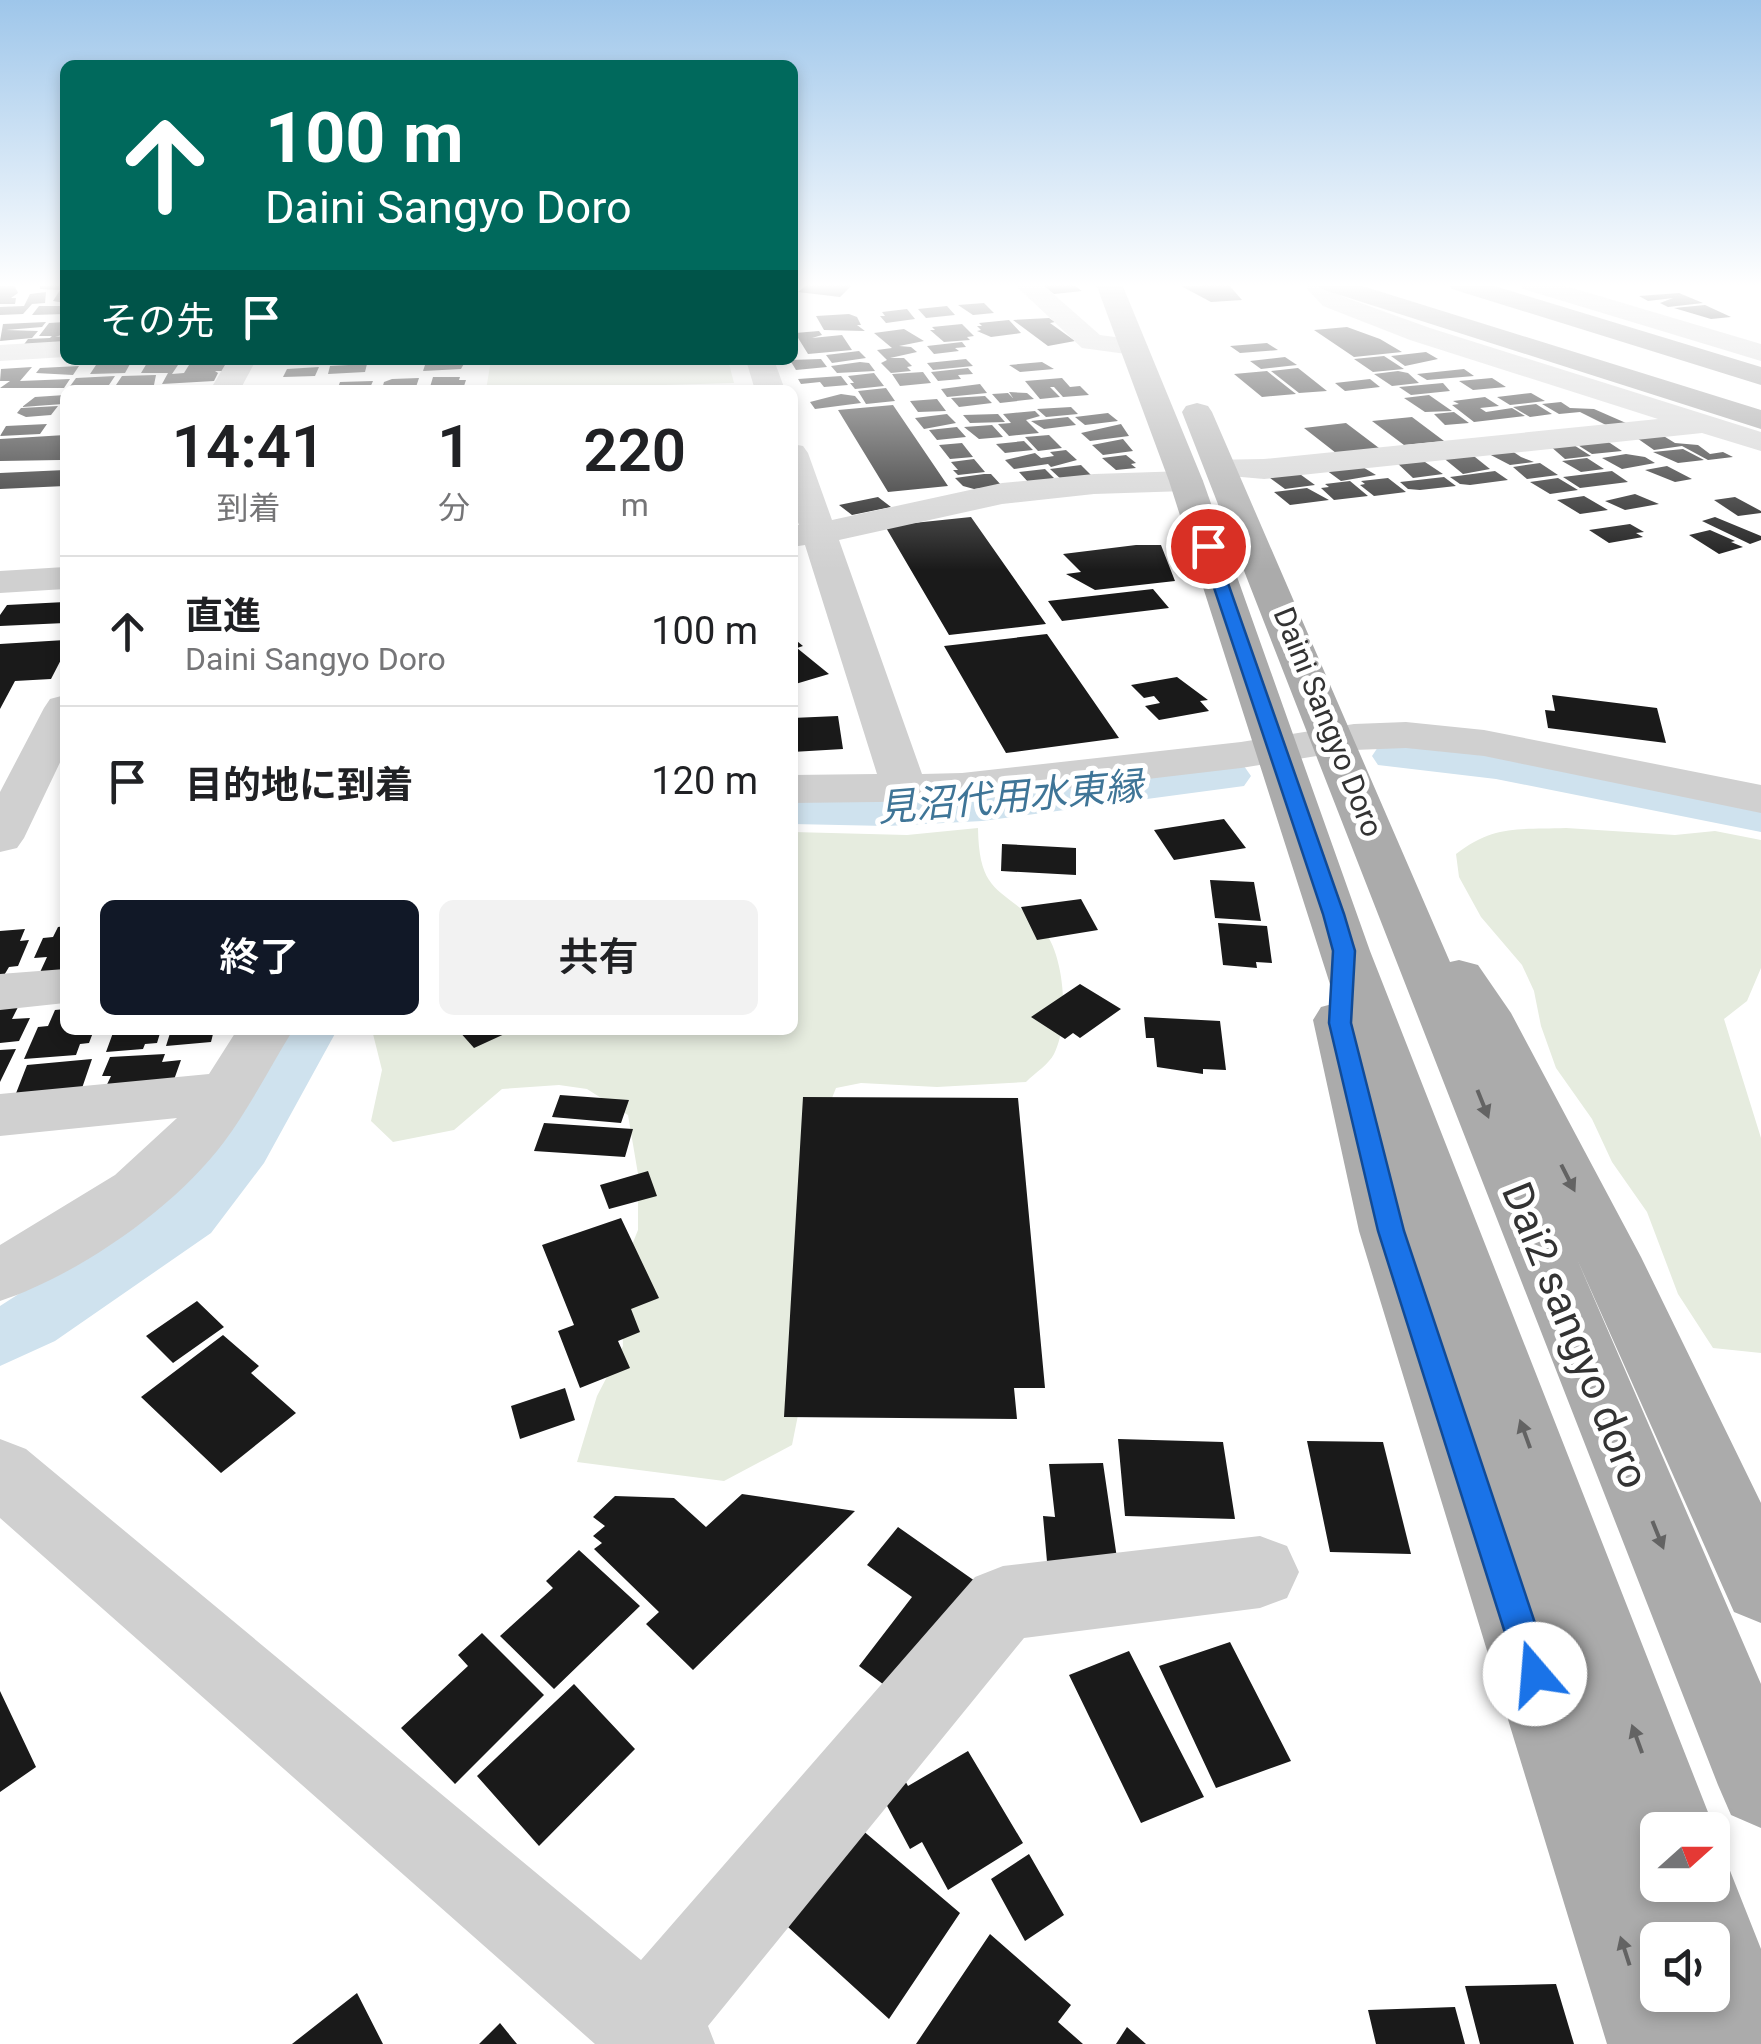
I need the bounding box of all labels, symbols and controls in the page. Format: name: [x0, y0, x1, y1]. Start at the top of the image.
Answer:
text: 100 m: [265, 97, 464, 179]
icon: ahead: [100, 100, 230, 230]
text: Daini Sangyo Doro: [265, 181, 632, 234]
icon: arrive: [234, 290, 289, 345]
text: その先: [100, 299, 214, 343]
text: 14:41: [172, 411, 325, 482]
text: 1: [437, 411, 471, 482]
text: 220: [583, 415, 686, 486]
text: m: [621, 486, 649, 524]
text: 到着: [217, 489, 281, 527]
text: 分: [438, 489, 470, 527]
pin: [1166, 504, 1251, 589]
icon: arrive: [1181, 519, 1236, 574]
text: 直進: [185, 594, 261, 638]
street label: Daini Sangyo Doro: [1266, 602, 1390, 842]
icon: ahead: [100, 604, 155, 659]
text: 100 m: [651, 609, 758, 653]
text: Daini Sangyo Doro: [185, 640, 446, 678]
icon: arrive: [100, 754, 155, 809]
text: 120 m: [651, 759, 758, 803]
text: 目的地に到着: [185, 763, 413, 807]
water label: 見沼代用水東縁: [876, 763, 1148, 831]
button: 終了: [100, 900, 419, 1015]
button: 共有: [439, 900, 758, 1015]
one-way arrow: [1475, 1090, 1491, 1120]
one-way arrow: [1559, 1163, 1576, 1192]
street label: Dai2 sangyo doro: [1492, 1175, 1659, 1495]
one-way arrow: [1517, 1418, 1532, 1448]
one-way arrow: [1650, 1520, 1666, 1550]
position arrow: [1483, 1622, 1587, 1726]
one-way arrow: [1629, 1723, 1644, 1753]
north arrow: [1640, 1812, 1730, 1902]
map controls: [1640, 1812, 1730, 2012]
button: sound: [1640, 1922, 1730, 2012]
one-way arrow: [1616, 1936, 1631, 1966]

